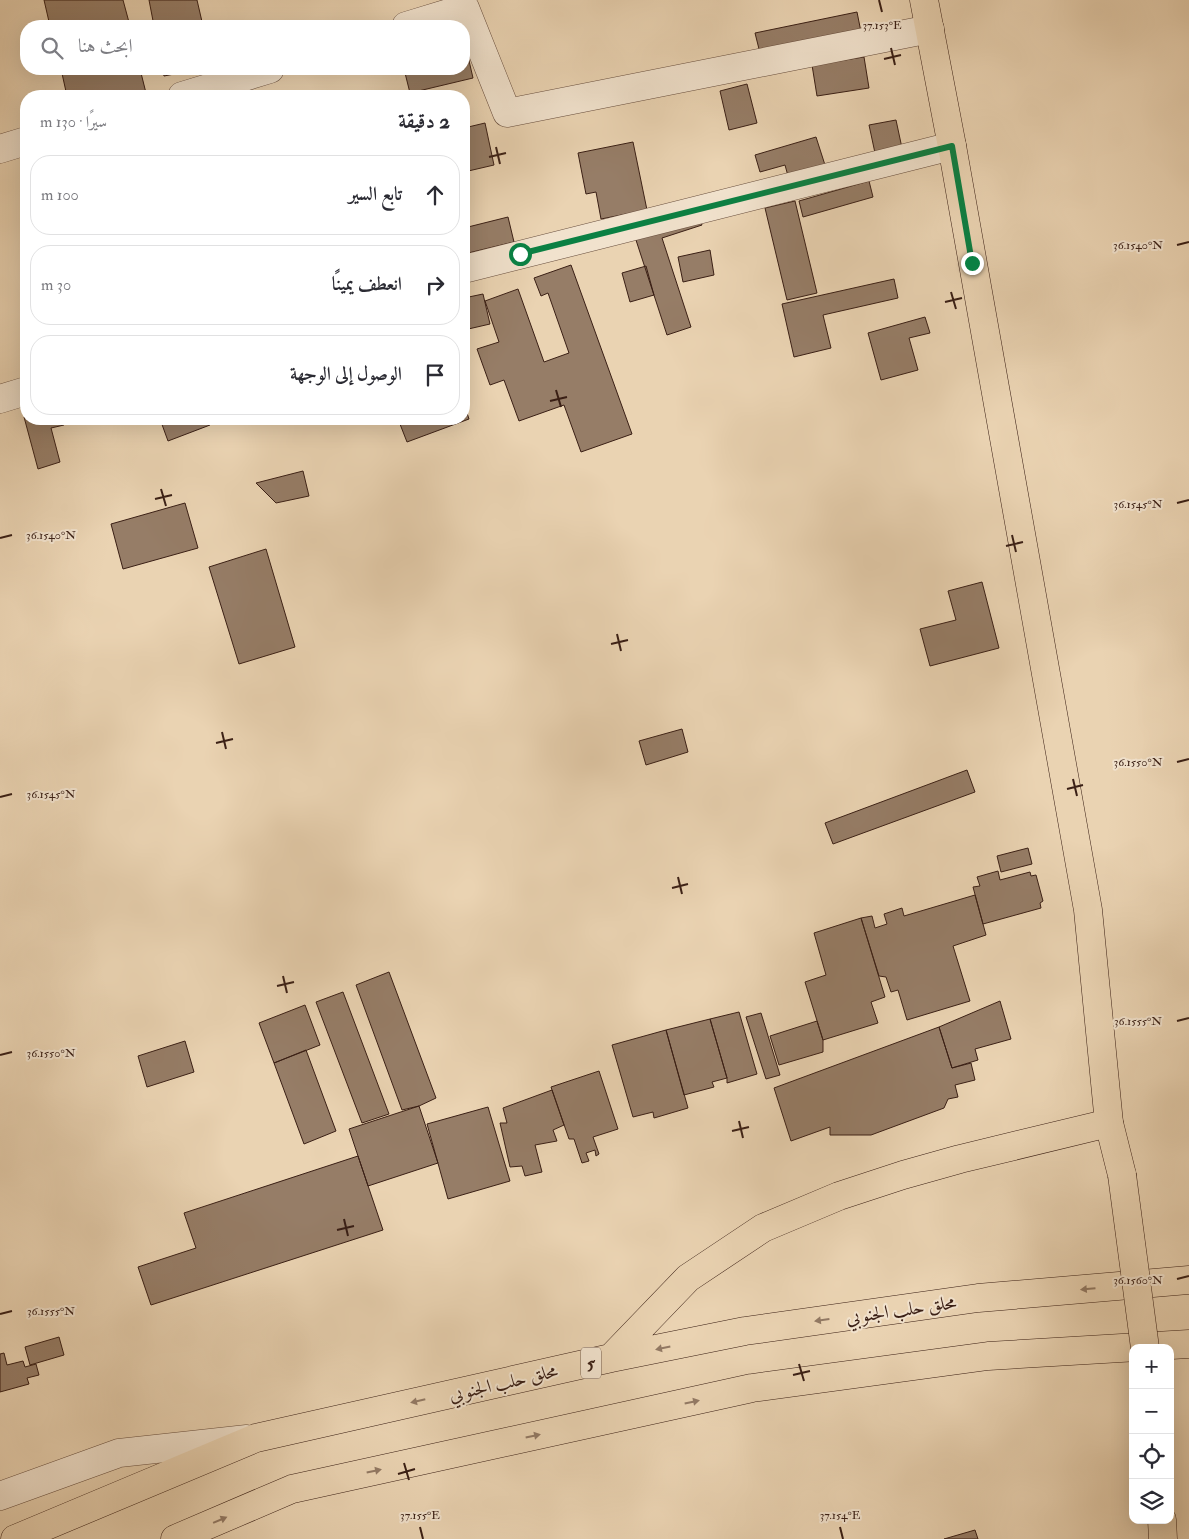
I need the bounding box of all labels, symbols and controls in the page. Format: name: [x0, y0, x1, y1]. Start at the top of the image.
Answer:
text: 37.153°E: [862, 18, 902, 33]
search box: [20, 20, 470, 75]
icon: search: [38, 34, 66, 62]
text: ابحث هنا: [78, 34, 133, 58]
text: 2 دقيقة: [398, 108, 450, 135]
text: سيرًا · 130 m: [40, 112, 107, 132]
icon: ahead: [421, 181, 449, 209]
text: تابع السير: [348, 182, 402, 206]
text: 100 m: [41, 185, 79, 205]
text: 36.1540°N: [1113, 238, 1163, 253]
route start: [509, 243, 532, 266]
route end: [961, 252, 984, 275]
icon: right: [421, 271, 449, 299]
text: انعطف يمينًا: [332, 272, 402, 296]
text: 30 m: [41, 275, 71, 295]
icon: arrive: [421, 361, 449, 389]
text: الوصول إلى الوجهة: [290, 362, 402, 386]
text: 36.1545°N: [1114, 497, 1163, 512]
text: 36.1540°N: [26, 528, 76, 543]
text: 36.1550°N: [1114, 755, 1163, 770]
text: 36.1545°N: [27, 787, 76, 802]
text: 36.1555°N: [1114, 1014, 1162, 1029]
text: 36.1550°N: [27, 1046, 76, 1061]
text: 36.1560°N: [1113, 1273, 1163, 1288]
one-way arrow: [1080, 1285, 1096, 1293]
street label: محلق حلب الجنوبي: [844, 1290, 959, 1333]
text: 36.1555°N: [27, 1304, 75, 1319]
one-way arrow: [814, 1316, 830, 1324]
one-way arrow: [654, 1344, 670, 1352]
map controls: [1129, 1344, 1174, 1524]
button: +: [1129, 1344, 1174, 1389]
road number: 5: [581, 1348, 601, 1379]
street label: محلق حلب الجنوبي: [446, 1359, 561, 1410]
button: −: [1129, 1389, 1174, 1434]
one-way arrow: [411, 1397, 426, 1405]
one-way arrow: [684, 1397, 700, 1405]
one-way arrow: [525, 1432, 540, 1440]
button: locate: [1129, 1434, 1174, 1479]
one-way arrow: [366, 1467, 382, 1475]
button: layers: [1129, 1479, 1174, 1524]
text: 37.155°E: [400, 1508, 440, 1523]
text: 37.154°E: [820, 1508, 861, 1523]
one-way arrow: [213, 1515, 227, 1523]

